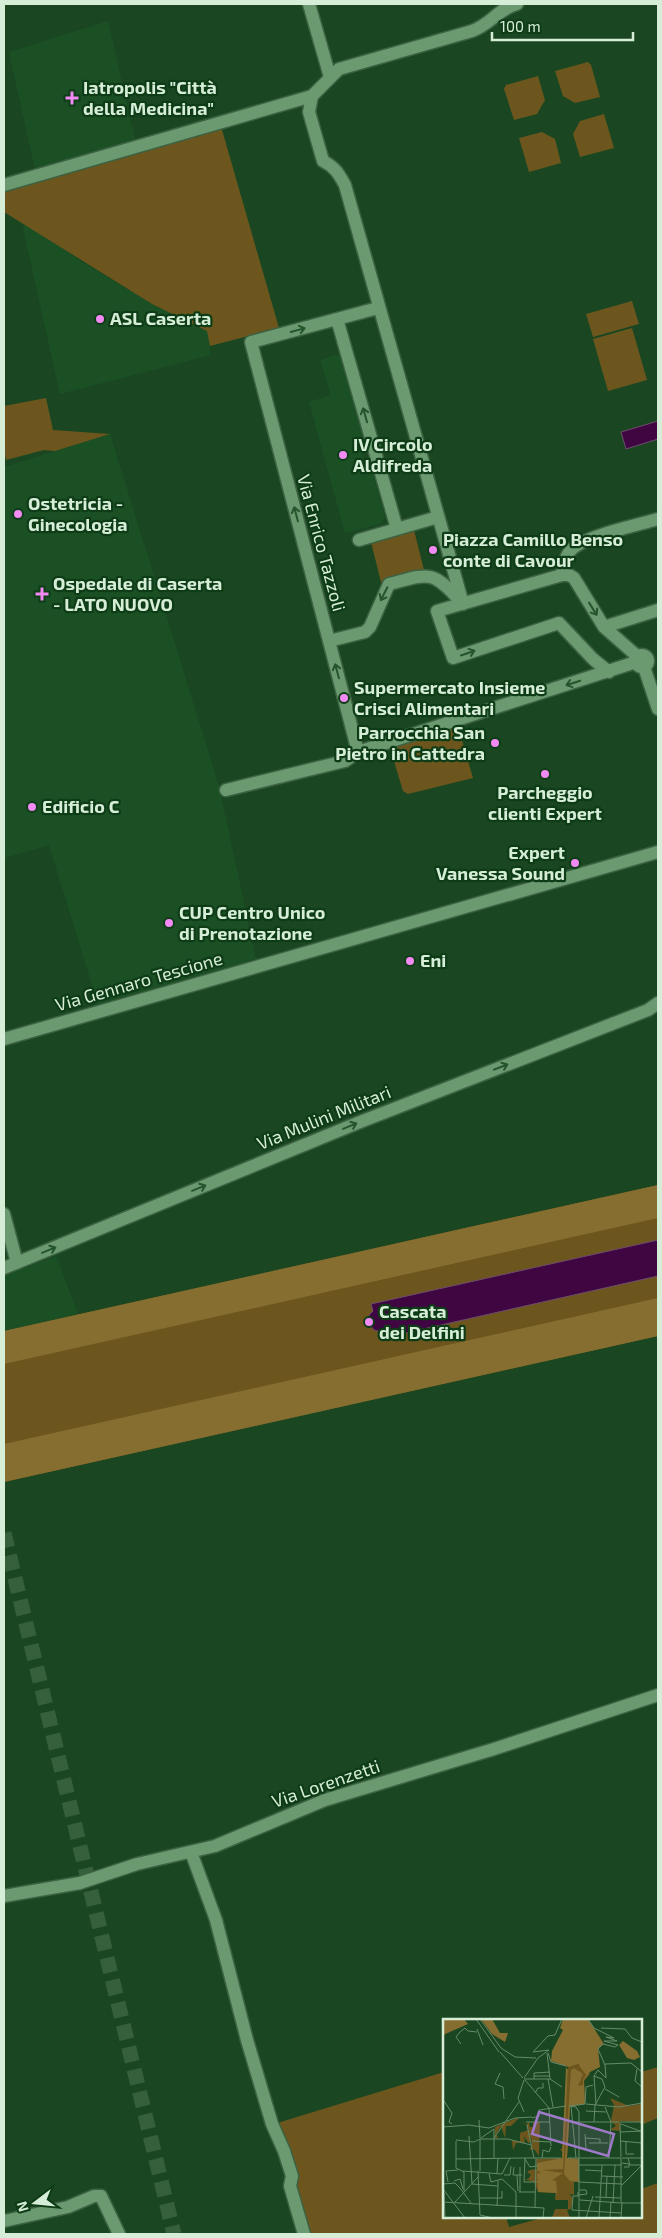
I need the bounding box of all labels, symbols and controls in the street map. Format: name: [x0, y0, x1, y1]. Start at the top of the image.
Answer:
scale bar: [492, 10, 633, 42]
text: 100 m: [500, 17, 541, 35]
place label: Iatropolis "Città della Medicina": [83, 76, 217, 119]
marker: Iatropolis "Città della Medicina": [65, 91, 79, 105]
place label: ASL Caserta: [110, 307, 211, 329]
marker: ASL Caserta: [94, 313, 106, 325]
one-way arrow: [290, 324, 306, 334]
one-way arrow: [359, 407, 369, 423]
place label: IV Circolo Aldifreda: [353, 433, 433, 476]
marker: IV Circolo Aldifreda: [337, 449, 349, 461]
street label: Via Enrico Tazzoli: [293, 472, 351, 614]
place label: Ostetricia - Ginecologia: [28, 492, 127, 535]
one-way arrow: [291, 506, 300, 522]
marker: Ostetricia - Ginecologia: [12, 508, 24, 520]
place label: Piazza Camillo Benso conte di Cavour: [443, 528, 623, 571]
marker: Piazza Camillo Benso conte di Cavour: [427, 544, 439, 556]
place label: Ospedale di Caserta - LATO NUOVO: [53, 572, 222, 615]
marker: Ospedale di Caserta - LATO NUOVO: [35, 587, 49, 601]
one-way arrow: [379, 587, 389, 602]
one-way arrow: [588, 602, 599, 616]
one-way arrow: [460, 648, 476, 658]
one-way arrow: [332, 664, 341, 680]
place label: Supermercato Insieme Crisci Alimentari: [354, 676, 545, 719]
one-way arrow: [566, 679, 582, 688]
marker: Supermercato Insieme Crisci Alimentari: [338, 692, 350, 704]
place label: Parrocchia San Pietro in Cattedra: [335, 721, 485, 764]
marker: Parrocchia San Pietro in Cattedra: [489, 737, 501, 749]
marker: Parcheggio clienti Expert: [539, 768, 551, 780]
place label: Parcheggio clienti Expert: [488, 781, 603, 824]
place label: Edificio C: [42, 795, 120, 817]
marker: Edificio C: [26, 801, 38, 813]
place label: Expert Vanessa Sound: [436, 841, 566, 884]
marker: Expert Vanessa Sound: [569, 857, 581, 869]
place label: CUP Centro Unico di Prenotazione: [179, 901, 325, 944]
marker: CUP Centro Unico di Prenotazione: [163, 917, 175, 929]
street label: Via Gennaro Tescione: [53, 947, 225, 1015]
place label: Eni: [420, 949, 446, 971]
marker: Eni: [404, 955, 416, 967]
one-way arrow: [493, 1062, 508, 1071]
street label: Via Mulini Militari: [253, 1080, 394, 1154]
one-way arrow: [342, 1121, 357, 1130]
one-way arrow: [191, 1183, 206, 1192]
one-way arrow: [41, 1244, 56, 1254]
place label: Cascata dei Delfini: [379, 1300, 465, 1343]
marker: Cascata dei Delfini: [363, 1316, 375, 1328]
street label: Via Lorenzetti: [269, 1754, 383, 1812]
inset map: [443, 2019, 642, 2218]
north arrow: [10, 2178, 60, 2228]
text: N: [12, 2200, 32, 2214]

